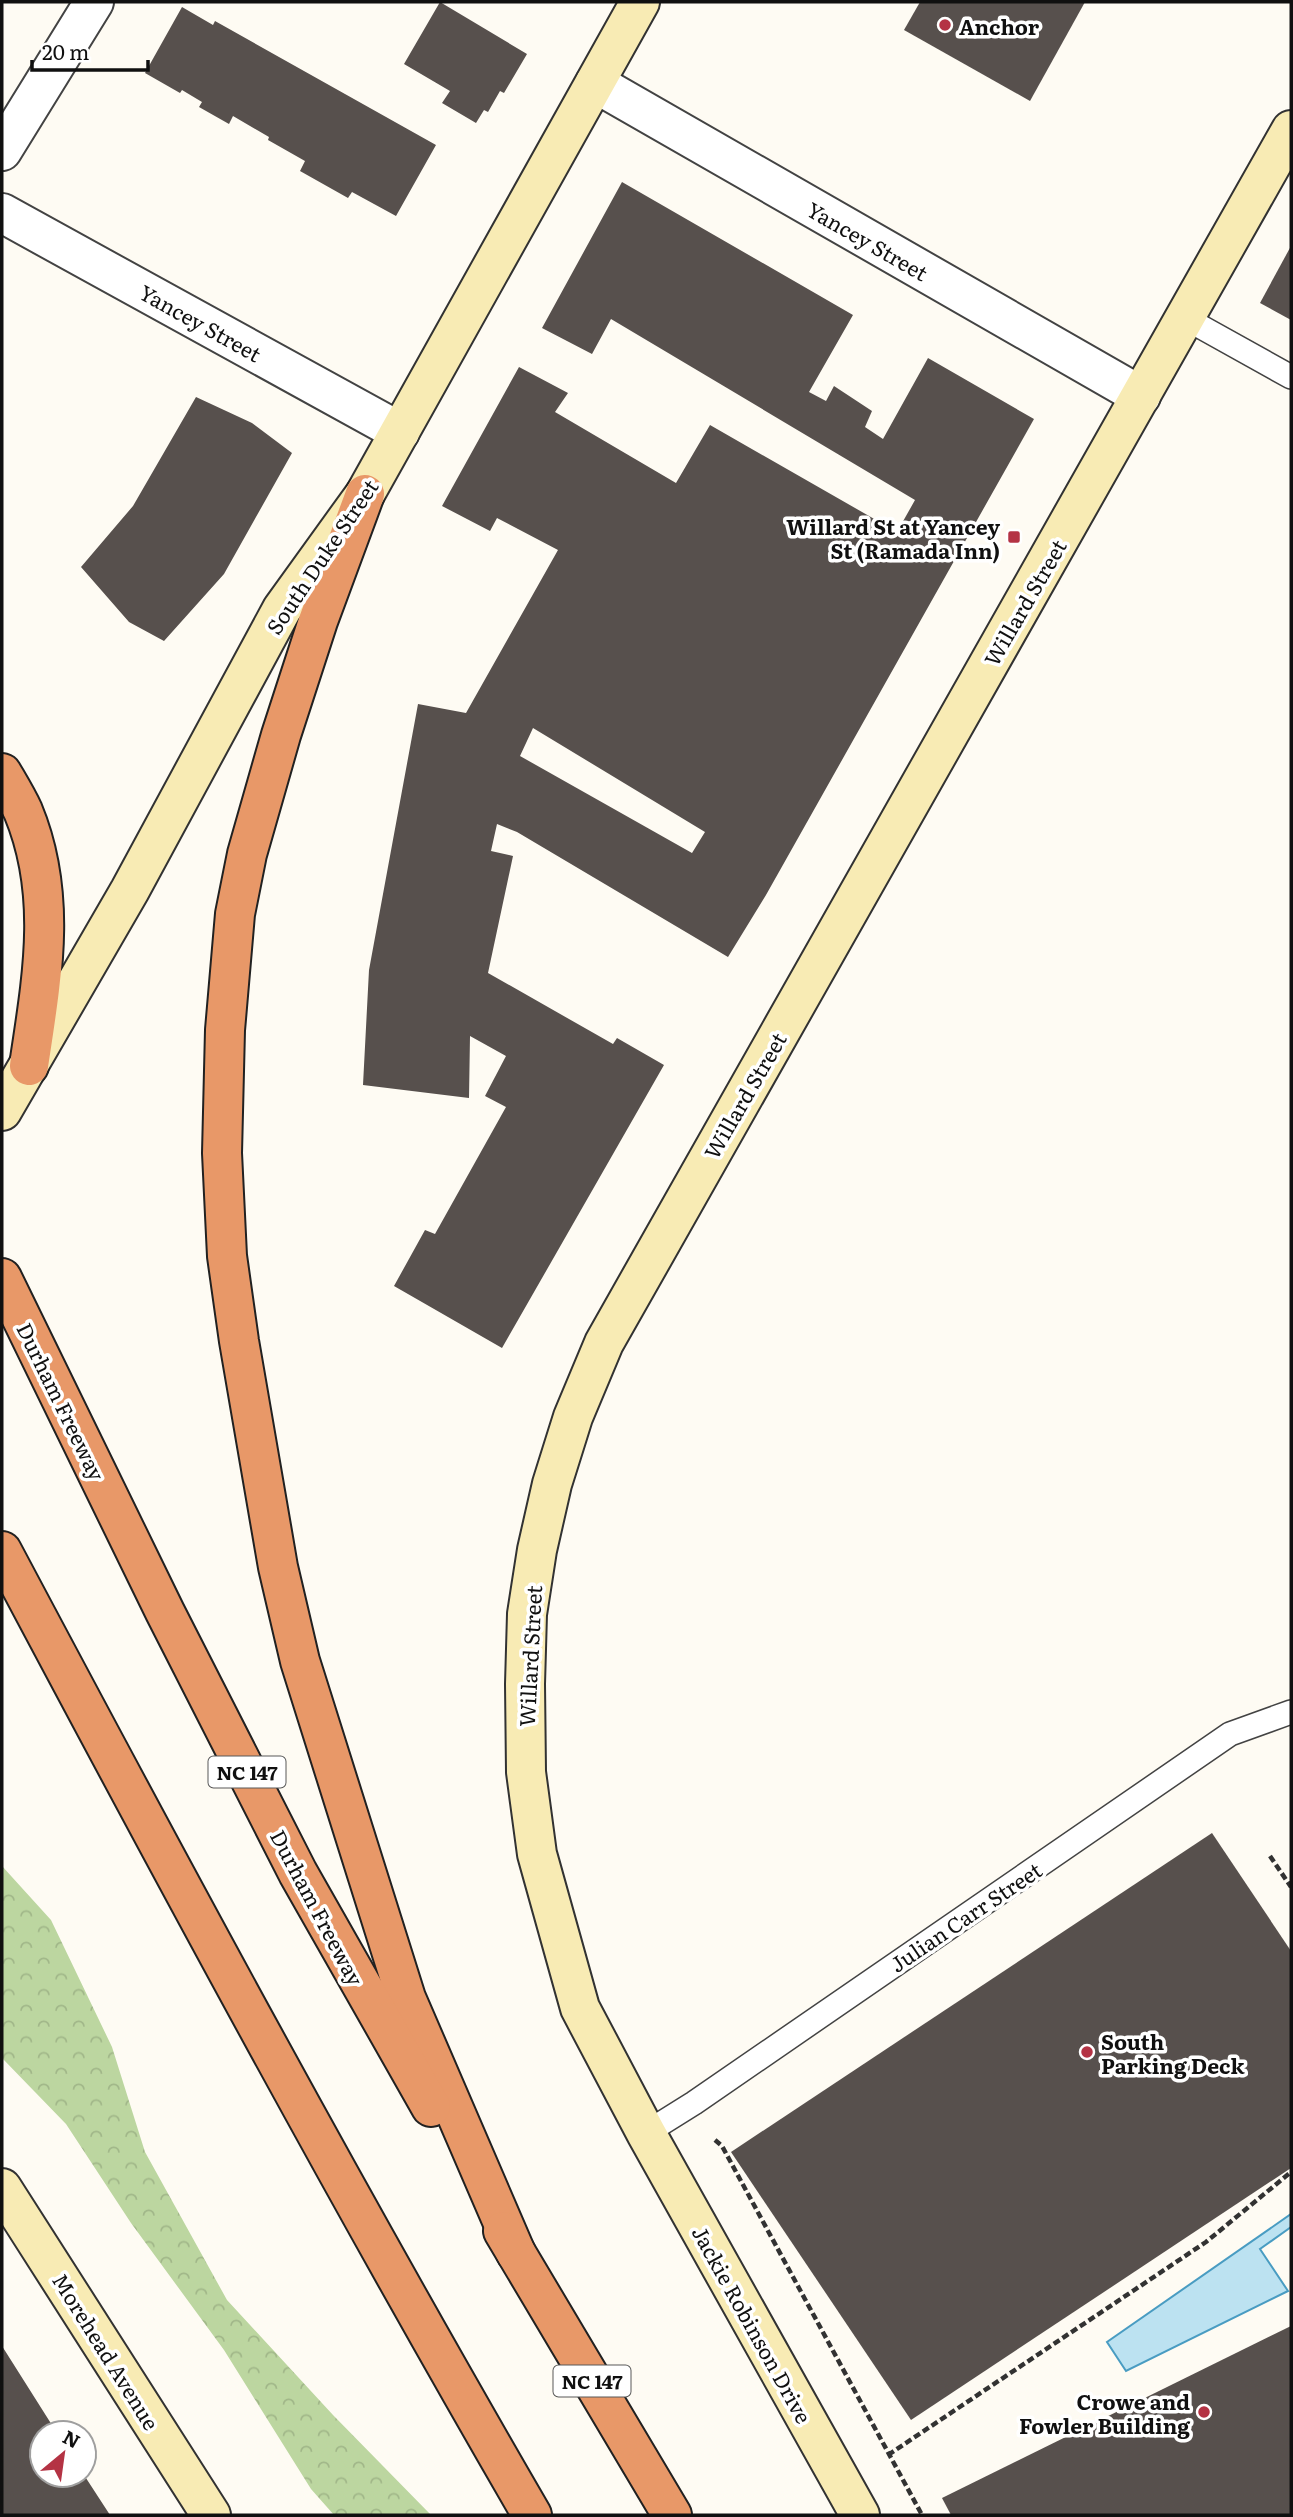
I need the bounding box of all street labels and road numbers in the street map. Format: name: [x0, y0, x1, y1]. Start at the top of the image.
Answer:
street label: Yancey Street: [802, 193, 935, 287]
street label: Yancey Street: [134, 276, 268, 369]
street label: South Duke Street: [257, 472, 385, 640]
street label: Willard Street: [975, 533, 1073, 671]
street label: Willard Street: [695, 1026, 793, 1164]
street label: Durham Freeway: [10, 1317, 114, 1486]
street label: Willard Street: [510, 1584, 548, 1727]
road number: NC 147: [208, 1756, 286, 1788]
street label: Durham Freeway: [264, 1824, 373, 1991]
street label: Julian Carr Street: [883, 1853, 1048, 1978]
street label: Jackie Robinson Drive: [686, 2219, 820, 2429]
street label: Morehead Avenue: [46, 2267, 168, 2435]
road number: NC 147: [554, 2366, 630, 2396]

